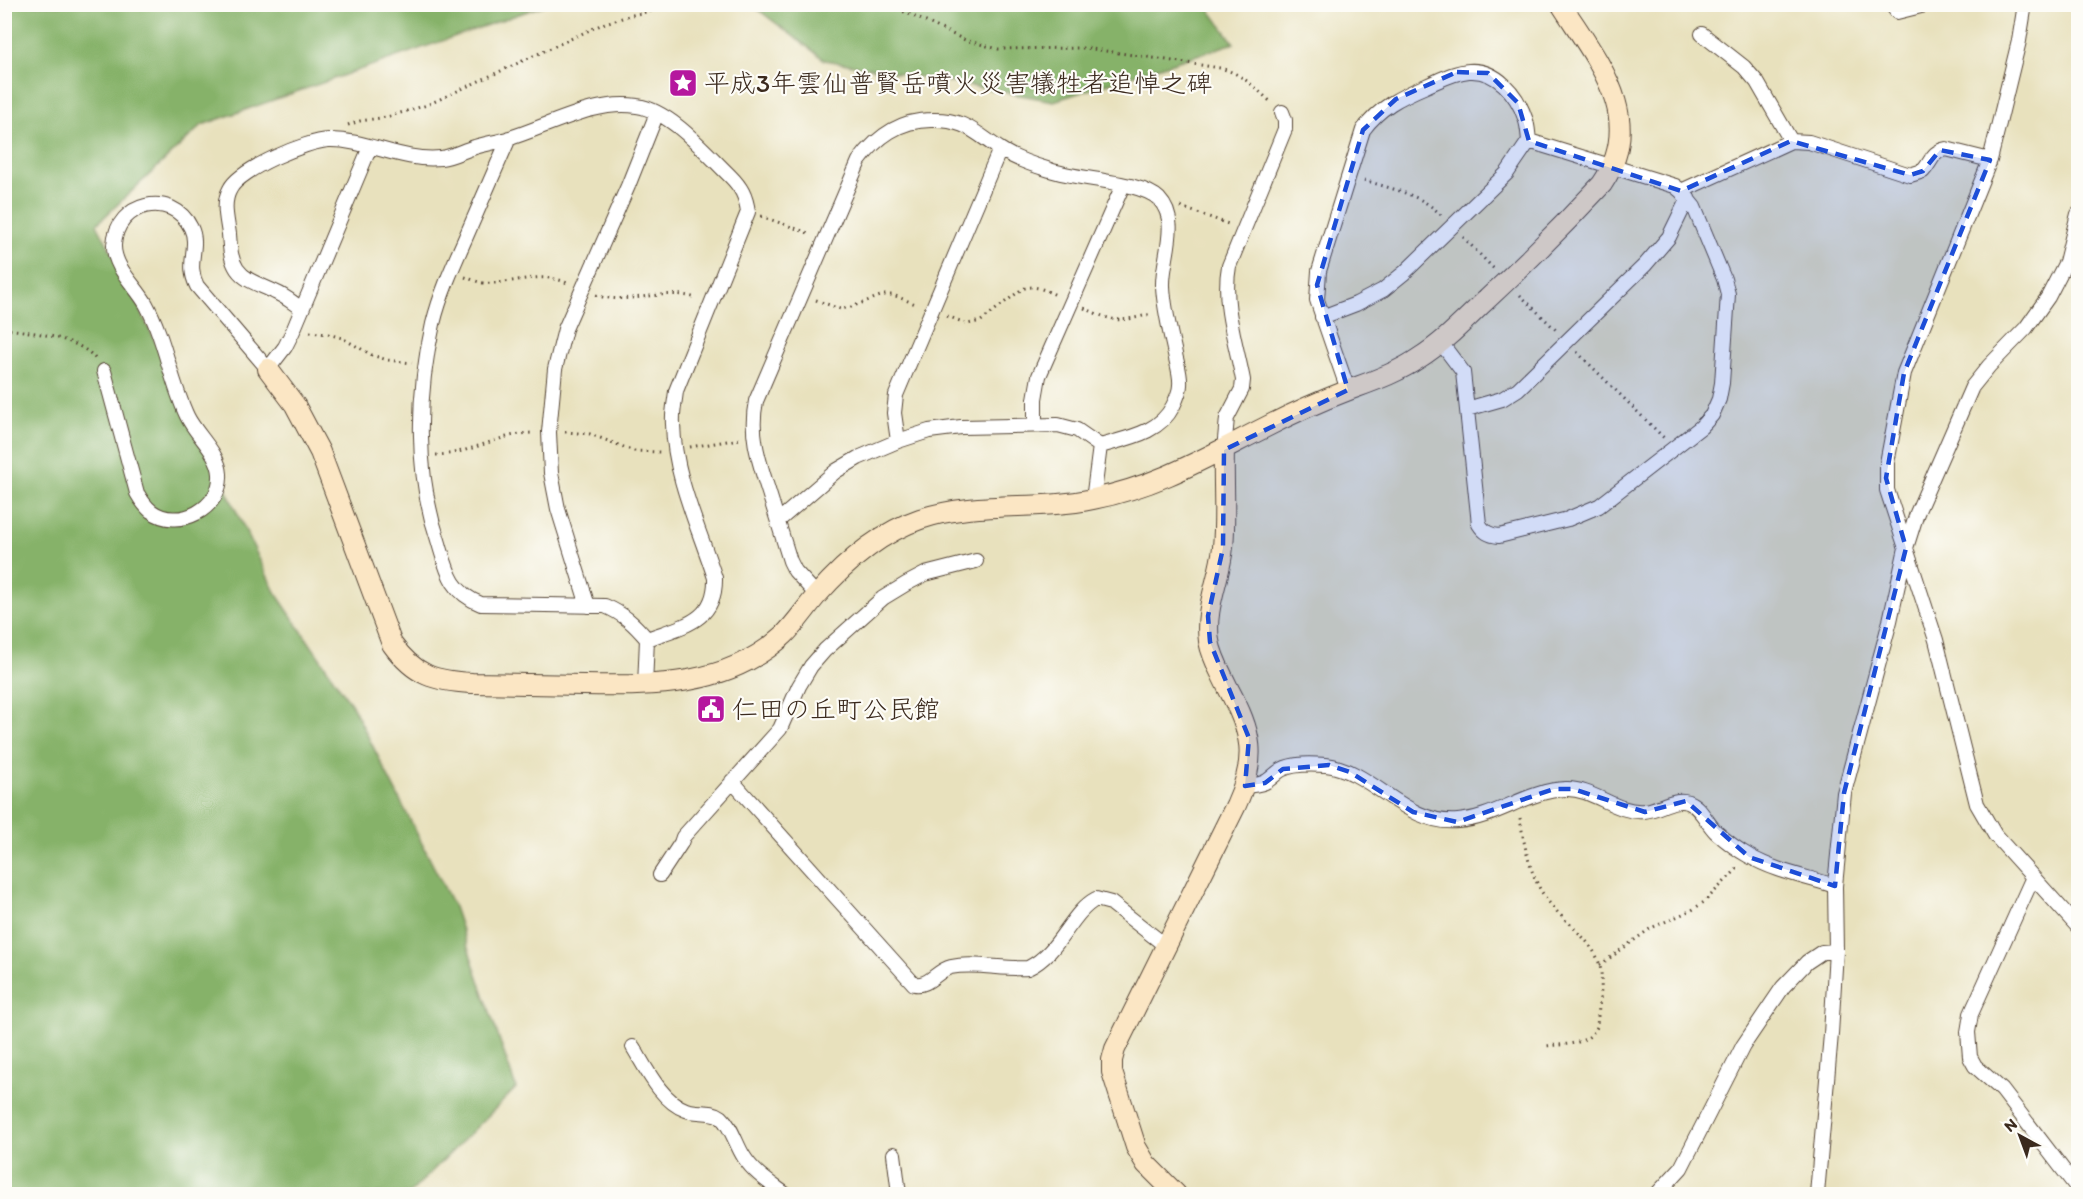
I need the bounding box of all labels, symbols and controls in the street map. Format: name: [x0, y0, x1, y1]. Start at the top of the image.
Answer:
place icon: 平成3年雲仙普賢岳噴火災害犠牲者追悼之碑: [667, 67, 699, 99]
place label: 平成3年雲仙普賢岳噴火災害犠牲者追悼之碑: [704, 67, 1212, 99]
public building icon: 仁田の丘町公民館: [695, 693, 727, 725]
place label: 仁田の丘町公民館: [732, 693, 940, 725]
north arrow: [1990, 1106, 2050, 1166]
text: N: [2000, 1114, 2021, 1136]

